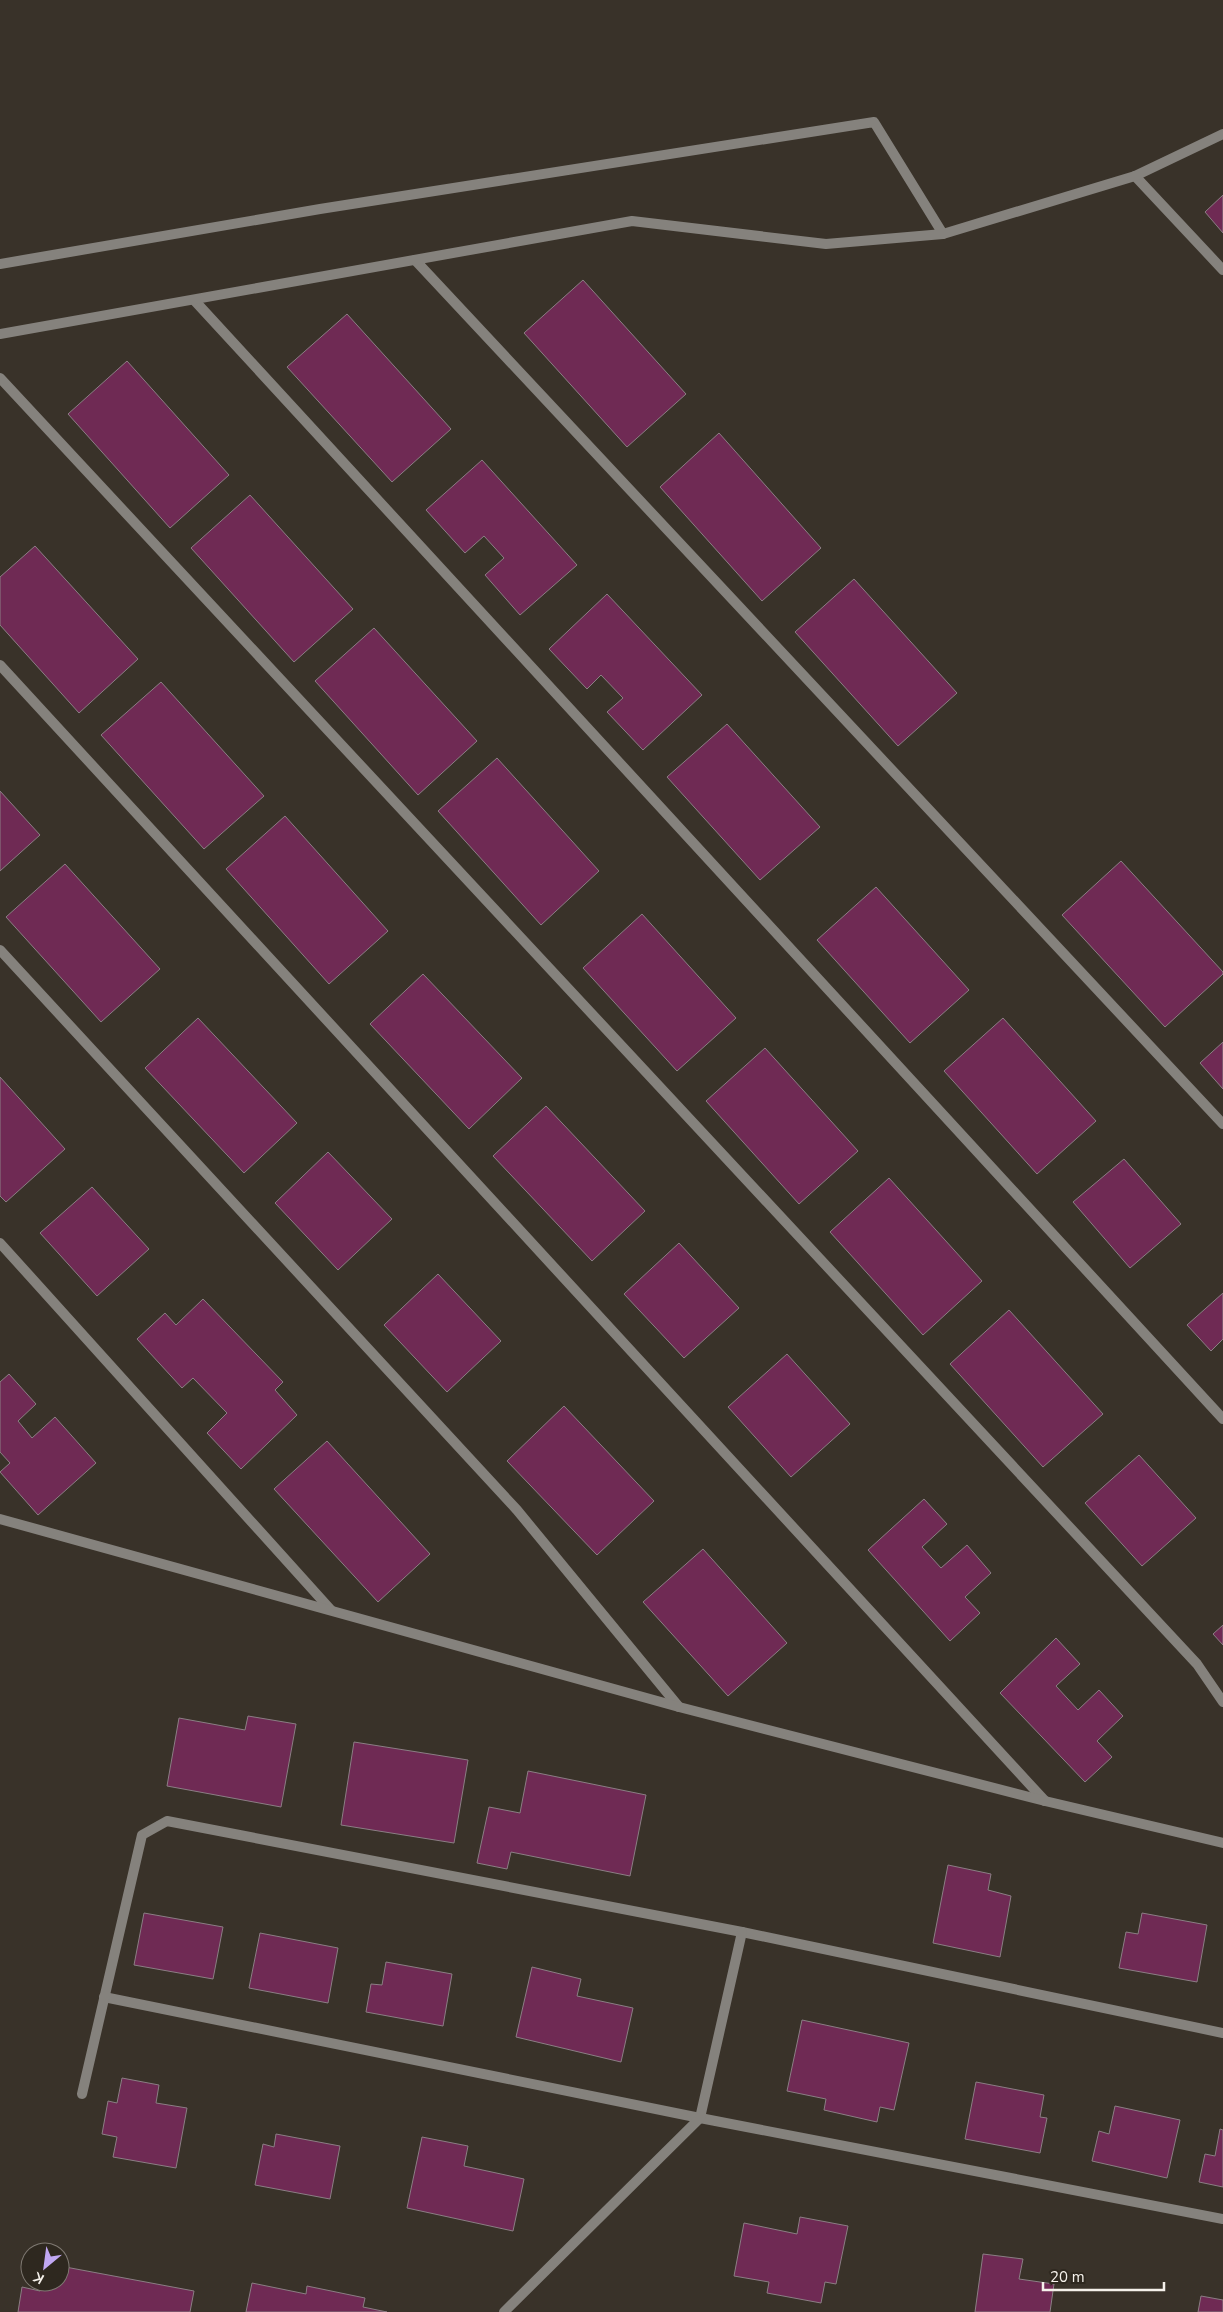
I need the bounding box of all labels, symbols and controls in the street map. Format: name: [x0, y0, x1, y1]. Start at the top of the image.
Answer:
north arrow: [20, 2242, 70, 2292]
scale bar: [1043, 2260, 1164, 2292]
text: K: [30, 2267, 48, 2288]
text: 20 m: [1050, 2267, 1085, 2287]

